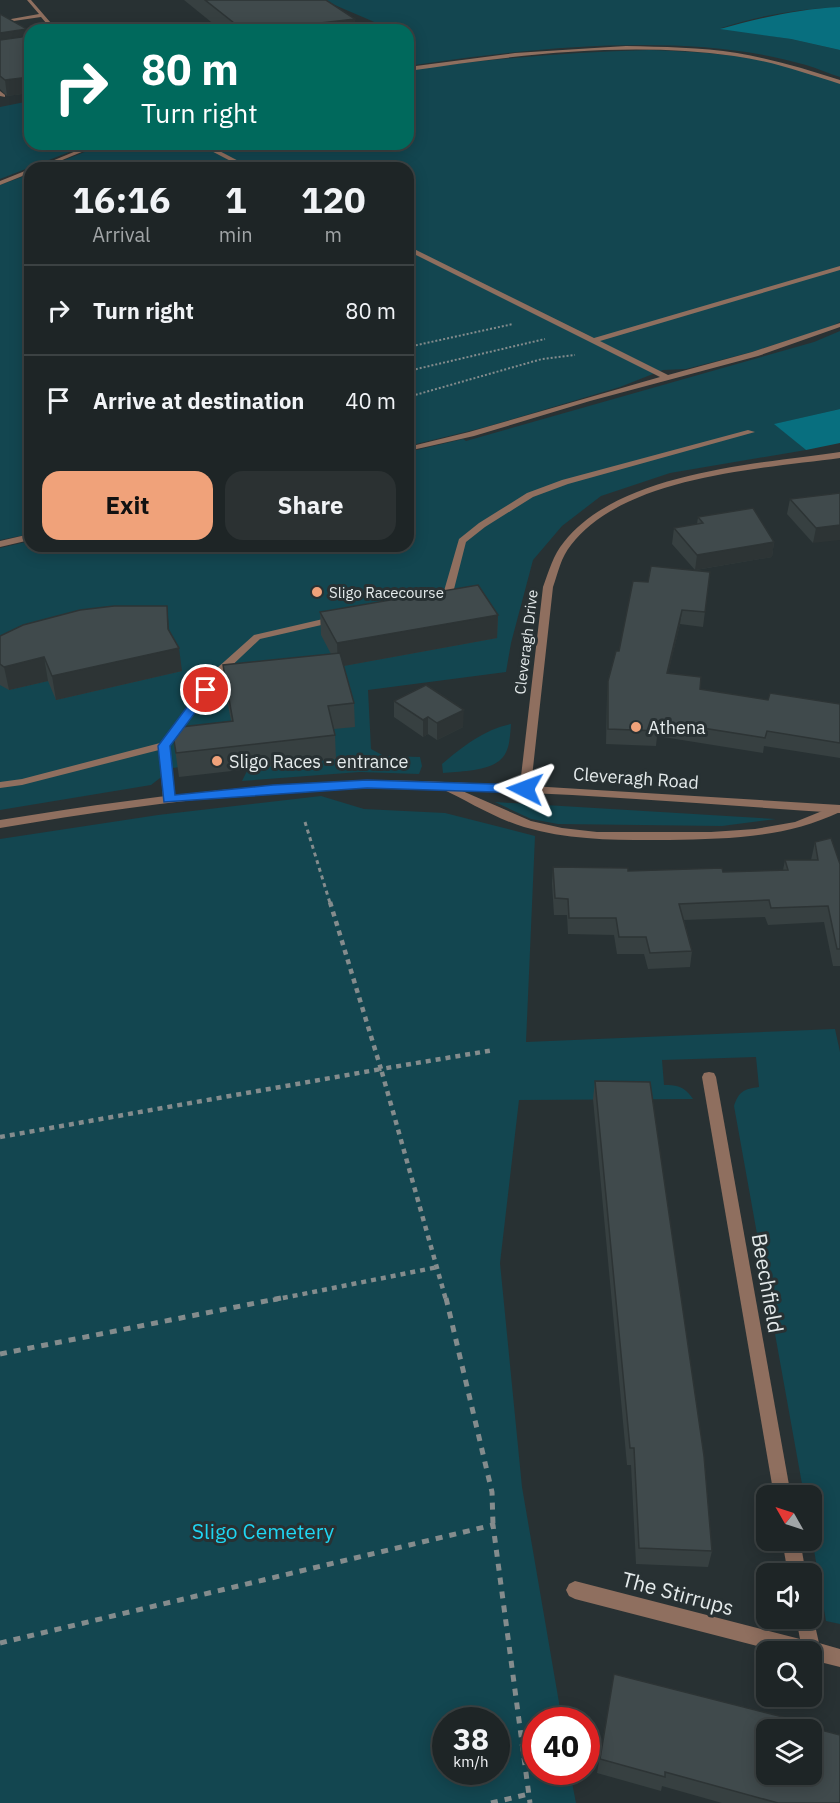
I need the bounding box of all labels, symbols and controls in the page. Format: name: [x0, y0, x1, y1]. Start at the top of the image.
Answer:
text: 80 m: [141, 42, 239, 97]
icon: right: [42, 48, 120, 126]
text: Turn right: [141, 95, 258, 130]
text: 16:16: [72, 176, 171, 223]
text: 1: [225, 176, 247, 223]
text: 120: [301, 176, 366, 223]
text: Arrival: [92, 221, 151, 248]
text: min: [219, 221, 253, 248]
text: m: [325, 221, 342, 248]
icon: right: [42, 294, 75, 327]
text: Turn right: [93, 296, 194, 325]
text: 80 m: [345, 296, 396, 325]
icon: arrive: [42, 384, 75, 417]
text: Arrive at destination: [93, 386, 304, 415]
text: 40 m: [345, 386, 396, 415]
button: Exit: [42, 471, 213, 540]
button: Share: [225, 471, 396, 540]
place label: Sligo Racecourse: [329, 583, 444, 602]
marker: Sligo Racecourse: [310, 585, 324, 599]
street label: Cleveragh Drive: [510, 589, 542, 695]
pin: [180, 664, 231, 715]
icon: arrive: [189, 673, 222, 706]
place label: Athena: [648, 716, 706, 739]
marker: Athena: [629, 720, 643, 734]
place label: Sligo Races - entrance: [229, 750, 409, 773]
marker: Sligo Races - entrance: [210, 754, 224, 768]
position arrow: [493, 757, 557, 821]
street label: Cleveragh Road: [572, 762, 700, 794]
street label: Beechfield: [745, 1231, 791, 1335]
north arrow: [756, 1485, 822, 1551]
map controls: [756, 1485, 822, 1785]
park label: Sligo Cemetery: [192, 1517, 335, 1545]
button: sound: [756, 1563, 822, 1629]
street label: The Stirrups: [619, 1565, 737, 1621]
button: search: [756, 1641, 822, 1707]
speed limit sign: 40: [522, 1707, 600, 1785]
text: 38: [453, 1719, 489, 1758]
button: layers: [756, 1719, 822, 1785]
text: km/h: [453, 1752, 489, 1771]

